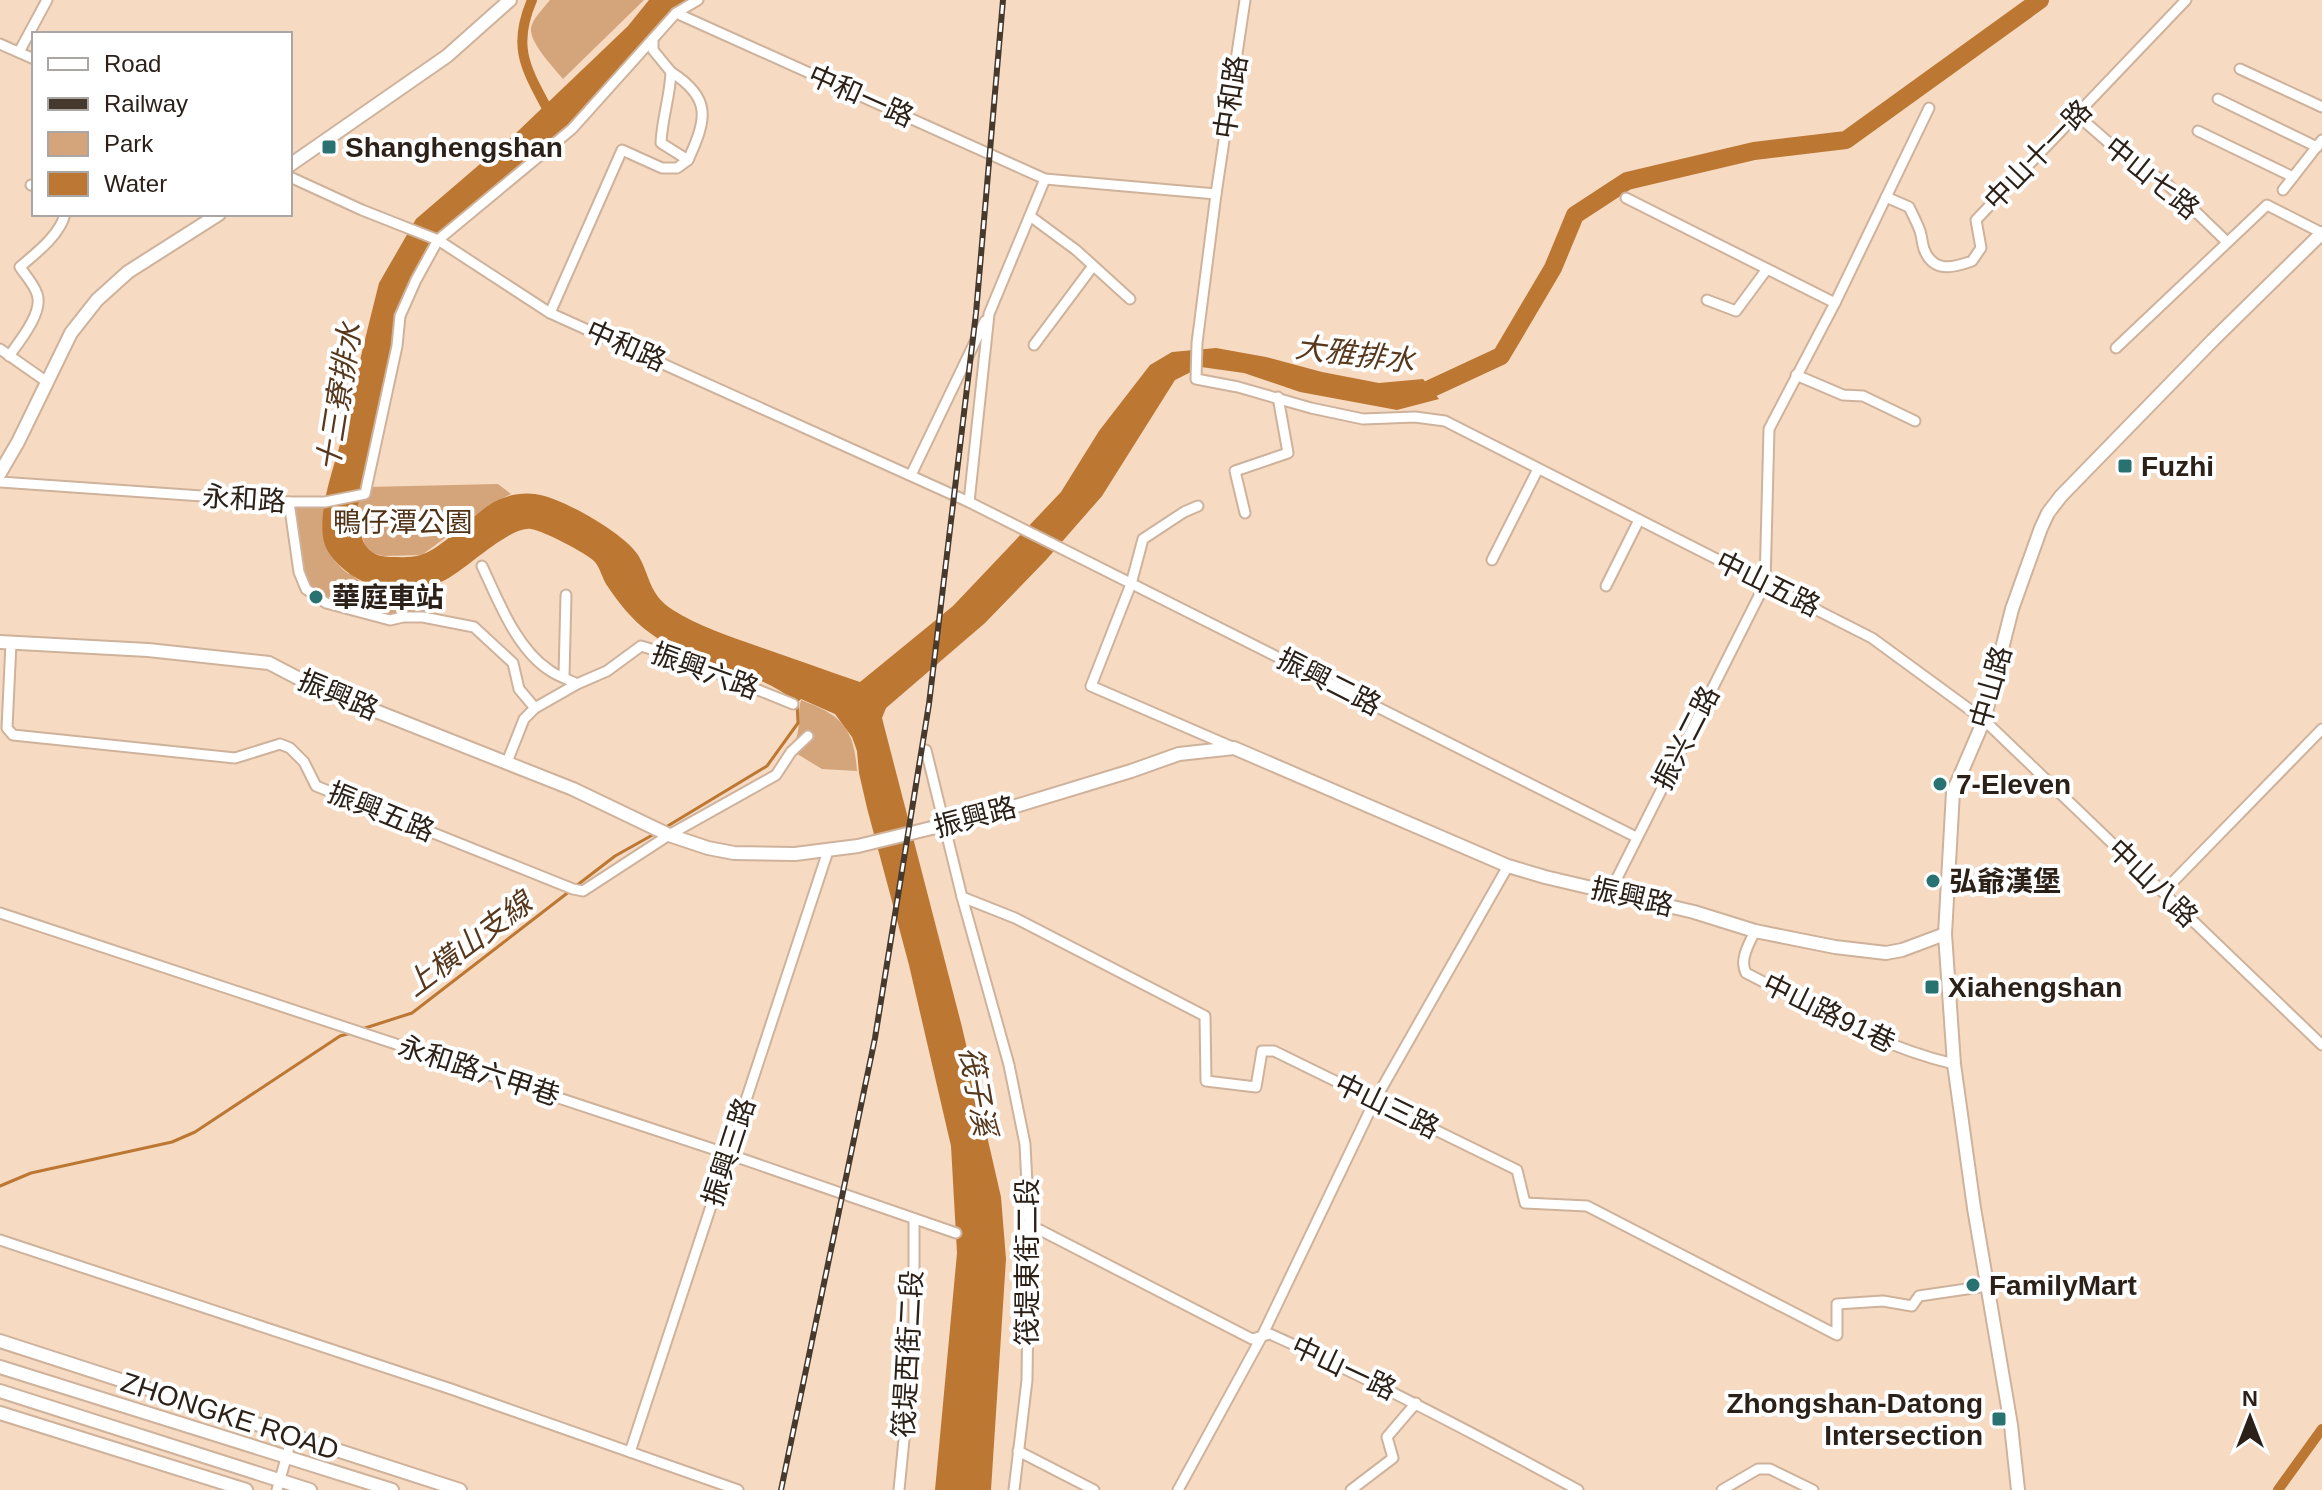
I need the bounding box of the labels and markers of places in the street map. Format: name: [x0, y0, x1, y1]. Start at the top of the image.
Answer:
place label: Shanghengshan: [345, 132, 563, 163]
marker: Shanghengshan: [320, 138, 338, 156]
place label: Fuzhi: [2141, 451, 2214, 482]
marker: Fuzhi: [2116, 457, 2134, 475]
place label: 華庭車站: [332, 582, 444, 613]
marker: 華庭車站: [307, 588, 325, 606]
place label: 7-Eleven: [1956, 769, 2071, 800]
marker: 7-Eleven: [1931, 775, 1949, 793]
place label: 弘爺漢堡: [1949, 866, 2061, 897]
marker: 弘爺漢堡: [1924, 872, 1942, 890]
place label: Xiahengshan: [1948, 972, 2122, 1003]
marker: Xiahengshan: [1923, 978, 1941, 996]
place label: FamilyMart: [1989, 1270, 2137, 1301]
marker: FamilyMart: [1964, 1276, 1982, 1294]
place label: Zhongshan-Datong Intersection: [1726, 1388, 1983, 1451]
marker: Zhongshan-Datong Intersection: [1990, 1410, 2008, 1428]

